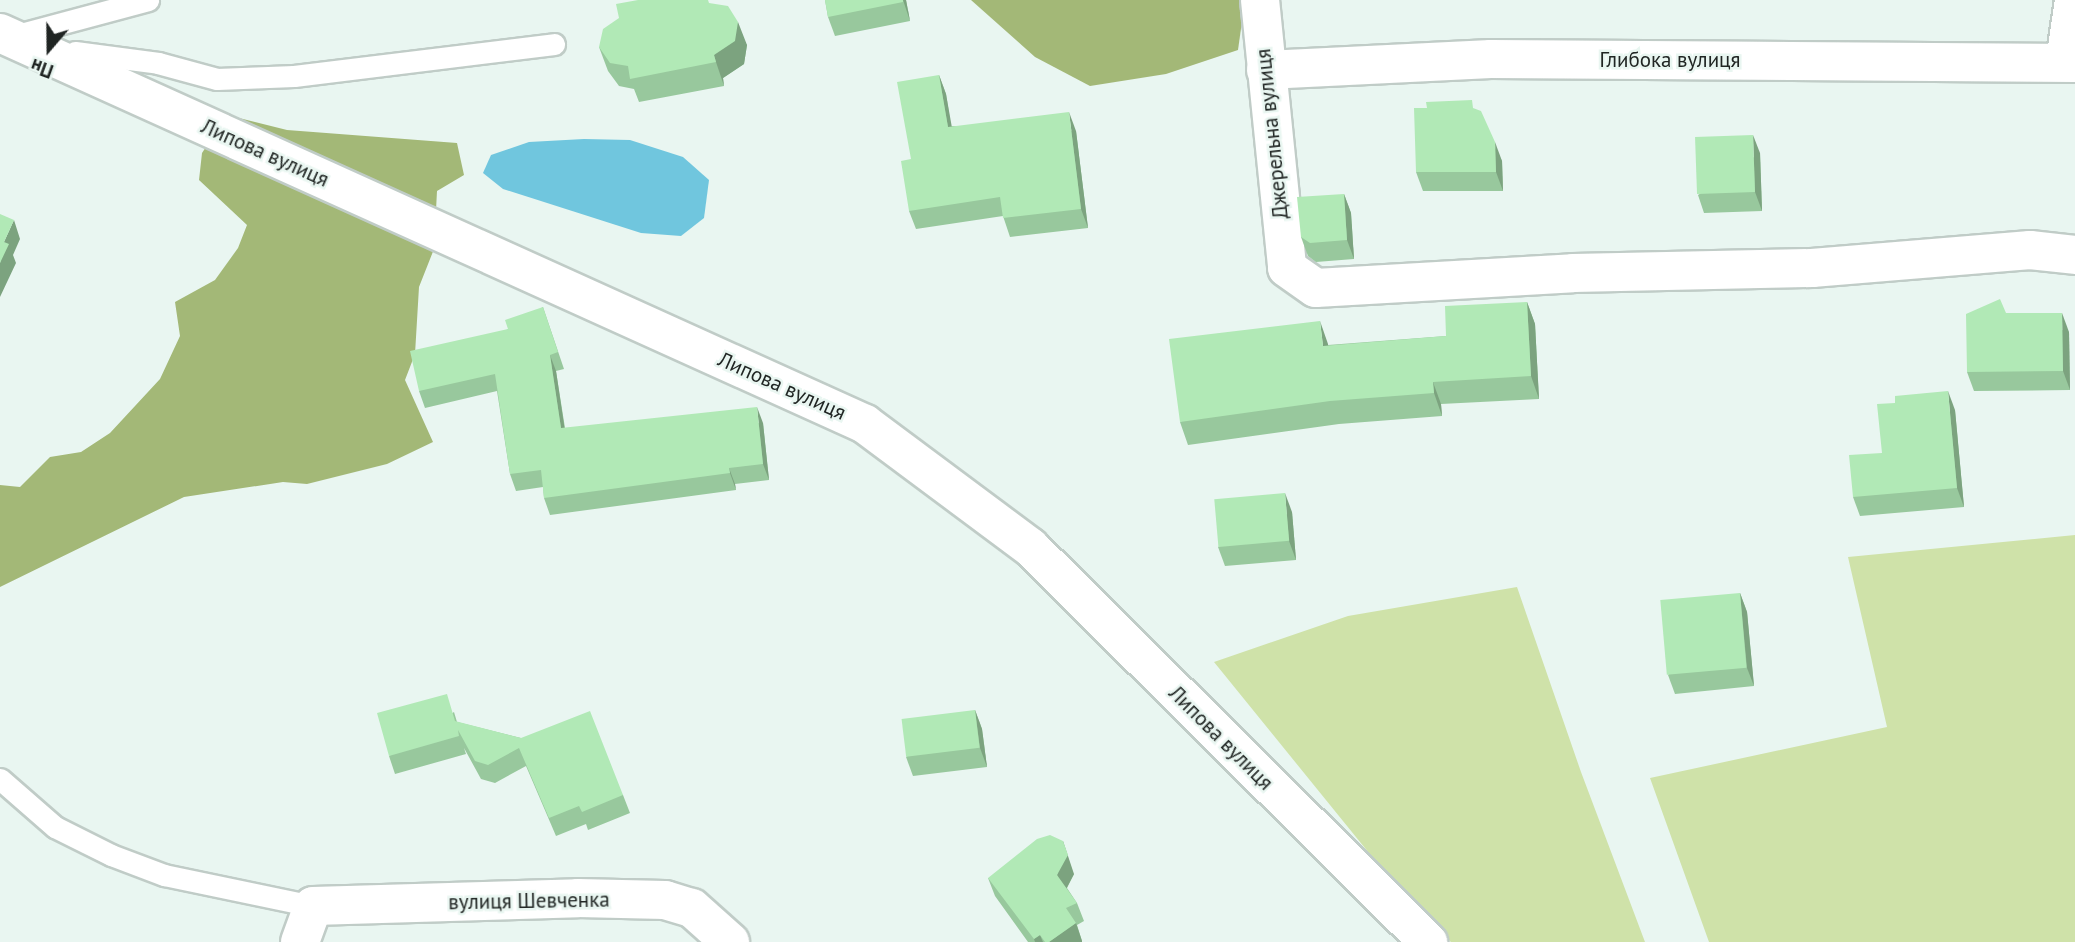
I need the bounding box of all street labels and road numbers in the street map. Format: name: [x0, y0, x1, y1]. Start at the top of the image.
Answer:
street label: Глибока вулиця: [1599, 47, 1741, 73]
street label: Джерельна вулиця: [1251, 48, 1293, 220]
street label: Липова вулиця: [197, 114, 333, 192]
street label: Липова вулиця: [714, 347, 850, 425]
street label: Липова вулиця: [1164, 681, 1278, 795]
street label: вулиця Шевченка: [448, 887, 610, 915]

